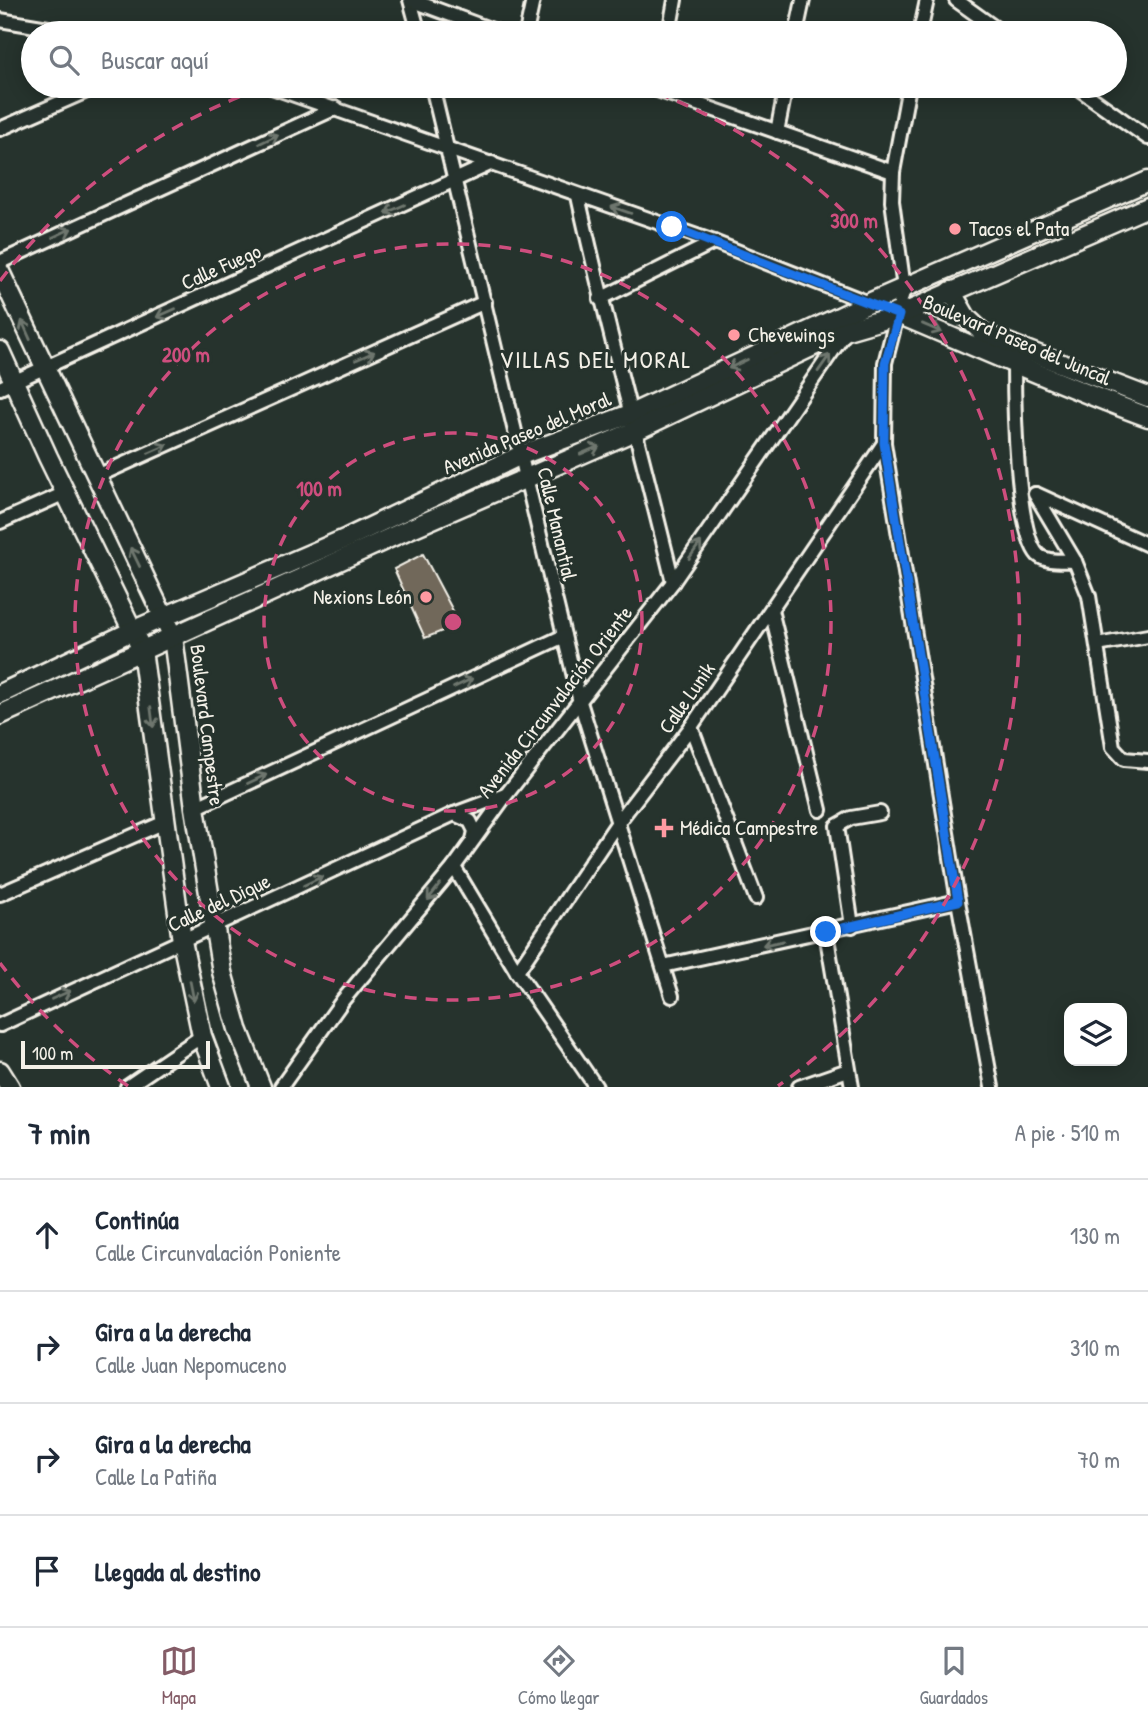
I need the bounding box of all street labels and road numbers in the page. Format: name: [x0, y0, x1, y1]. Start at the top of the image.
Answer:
street label: Calle Fuego: [176, 236, 265, 297]
street label: Boulevard Paseo del Juncal: [919, 287, 1116, 392]
street label: Avenida Paseo del Moral: [438, 384, 616, 481]
street label: Calle Manantial: [530, 464, 585, 584]
street label: Avenida Circunvalación Oriente: [470, 599, 639, 804]
street label: Boulevard Campestre: [183, 643, 232, 807]
street label: Calle Lunik: [651, 656, 722, 739]
street label: Calle del Dique: [163, 866, 275, 939]

